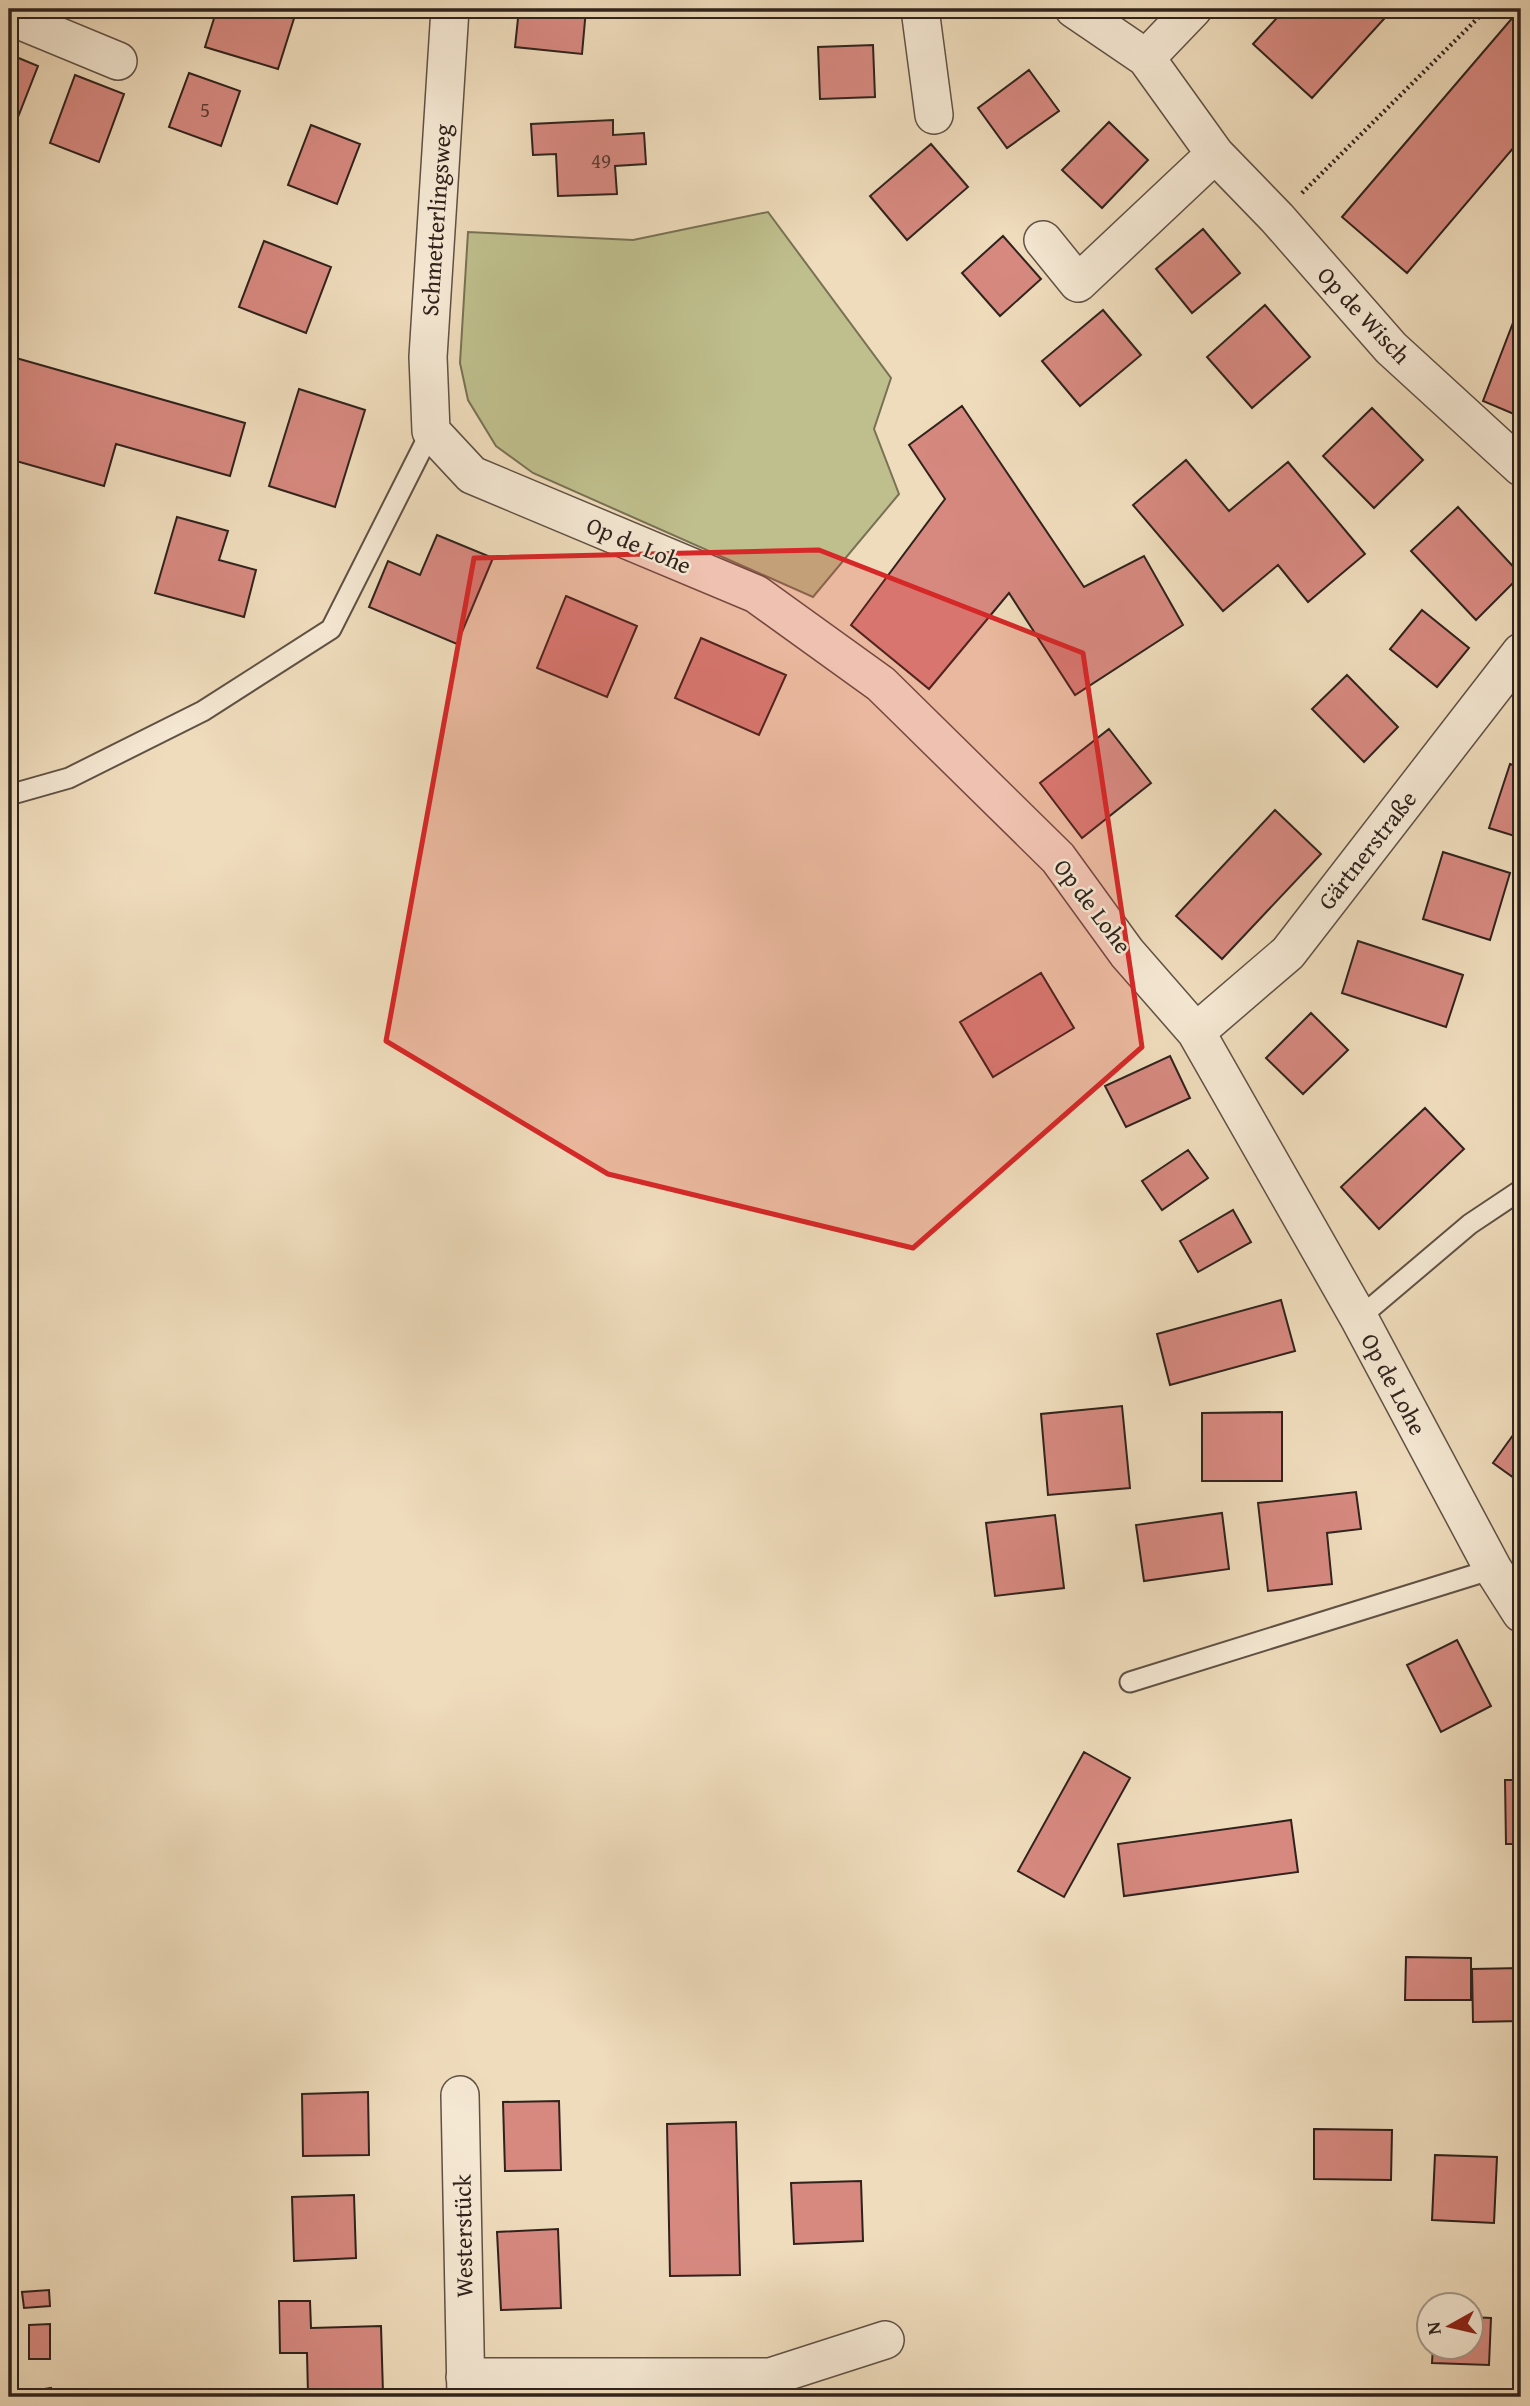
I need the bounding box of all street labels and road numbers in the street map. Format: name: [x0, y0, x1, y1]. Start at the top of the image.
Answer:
street label: Schmetterlingsweg: [412, 123, 460, 317]
street label: Op de Wisch: [1309, 258, 1419, 372]
street label: Op de Lohe: [581, 507, 697, 583]
street label: Gärtnerstraße: [1309, 783, 1425, 917]
street label: Op de Lohe: [1046, 851, 1140, 961]
street label: Op de Lohe: [1353, 1327, 1435, 1441]
street label: Westerstück: [444, 2173, 482, 2298]

